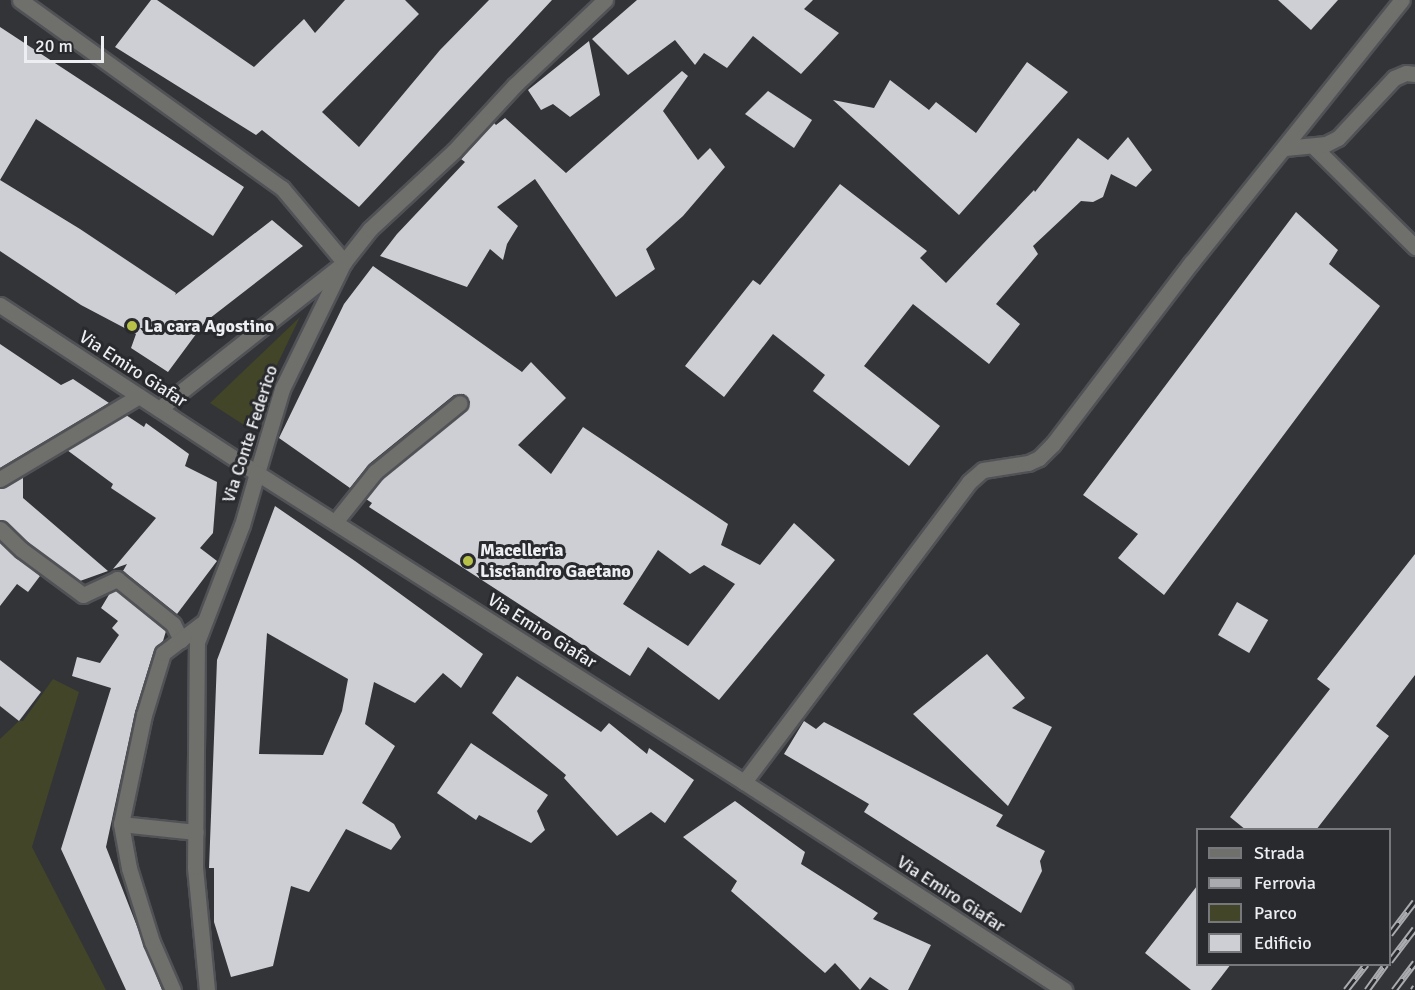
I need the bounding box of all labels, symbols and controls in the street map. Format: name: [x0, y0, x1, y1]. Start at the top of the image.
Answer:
scale bar: [27, 24, 106, 62]
text: 20 m: [35, 35, 73, 57]
place label: La cara Agostino: [144, 315, 274, 337]
marker: La cara Agostino: [125, 319, 139, 333]
street label: Via Emiro Giafar: [75, 326, 191, 412]
street label: Via Conte Federico: [218, 363, 282, 505]
place label: Macelleria Lisciandro Gaetano: [480, 540, 631, 582]
marker: Macelleria Lisciandro Gaetano: [461, 554, 475, 568]
street label: Via Emiro Giafar: [483, 589, 601, 673]
legend: [1196, 828, 1391, 966]
text: Strada: [1254, 842, 1305, 864]
street label: Via Emiro Giafar: [893, 851, 1009, 937]
text: Ferrovia: [1254, 872, 1316, 894]
text: Parco: [1254, 902, 1297, 924]
text: Edificio: [1254, 932, 1312, 954]

